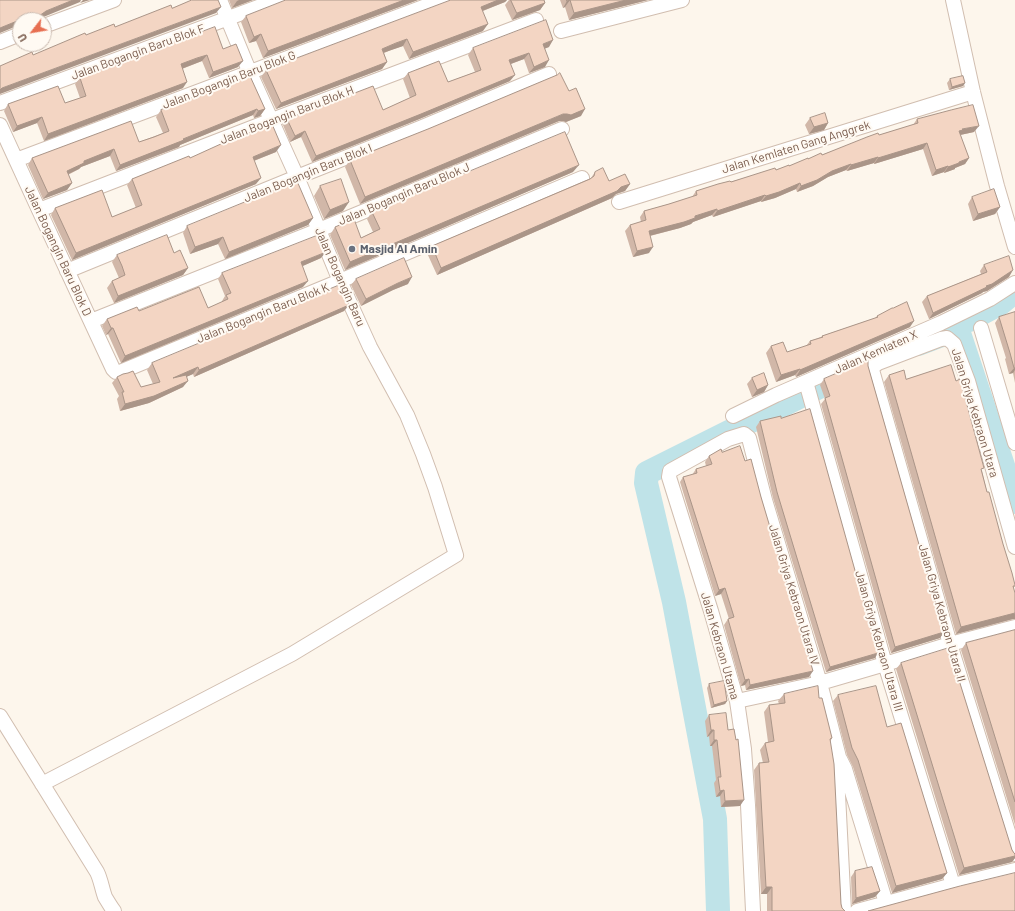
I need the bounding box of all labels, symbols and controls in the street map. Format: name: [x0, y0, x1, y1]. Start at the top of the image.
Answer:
north arrow: [12, 12, 52, 52]
street label: Jalan Bogangin Baru Blok F: [69, 21, 207, 83]
text: U: [15, 32, 30, 44]
street label: Jalan Bogangin Baru Blok G: [160, 48, 298, 112]
street label: Jalan Bogangin Baru Blok H: [218, 83, 356, 147]
street label: Jalan Kemlaten Gang Anggrek: [720, 118, 872, 176]
street label: Jalan Bogangin Baru Blok I: [242, 141, 374, 205]
street label: Jalan Bogangin Baru Blok J: [336, 160, 472, 228]
street label: Jalan Bogangin Baru Blok D: [22, 184, 94, 318]
street label: Jalan Bogangin Baru: [312, 225, 368, 329]
place label: Masjid Al Amin: [360, 242, 437, 256]
marker: Masjid Al Amin: [347, 244, 357, 254]
street label: Jalan Bogangin Baru Blok K: [195, 280, 331, 346]
street label: Jalan Kemlaten X: [832, 327, 920, 377]
street label: Jalan Griya Kebraon Utara: [948, 347, 1002, 479]
street label: Jalan Griya Kebraon Utara IV: [766, 523, 822, 667]
street label: Jalan Griya Kebraon Utara II: [915, 542, 969, 684]
street label: Jalan Griya Kebraon Utara III: [852, 569, 906, 713]
street label: Jalan Kebraon Utama: [698, 591, 742, 701]

